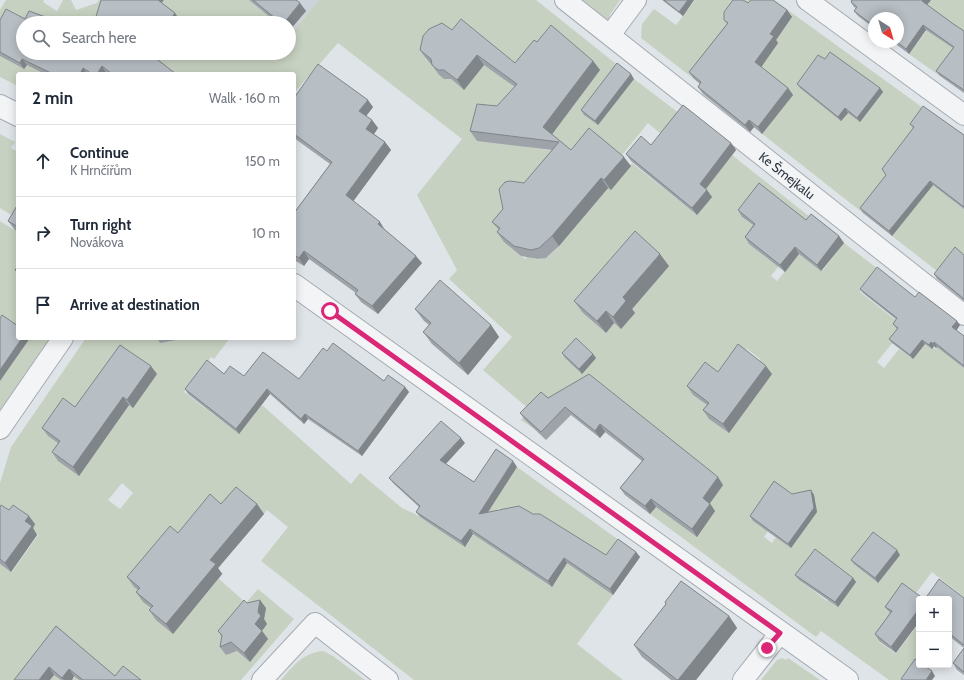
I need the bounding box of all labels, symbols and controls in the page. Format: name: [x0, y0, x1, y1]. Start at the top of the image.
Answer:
north arrow: [868, 12, 904, 48]
search box: [16, 16, 296, 60]
icon: search: [30, 27, 52, 49]
text: Search here: [62, 29, 137, 47]
text: 2 min: [32, 88, 73, 108]
text: Walk · 160 m: [209, 90, 280, 106]
text: Continue: [70, 144, 129, 162]
street label: Ke Šmejkalu: [756, 148, 818, 202]
icon: ahead: [32, 150, 54, 172]
text: 150 m: [245, 153, 280, 169]
text: K Hrnčířům: [70, 162, 132, 178]
text: Turn right: [70, 216, 131, 234]
icon: right: [32, 222, 54, 244]
text: 10 m: [252, 225, 280, 241]
text: Novákova: [70, 234, 124, 250]
icon: arrive: [32, 294, 54, 316]
text: Arrive at destination: [70, 296, 200, 314]
route start: [321, 302, 339, 320]
map controls: [916, 596, 952, 668]
button: +: [916, 596, 952, 632]
button: −: [916, 632, 952, 668]
route end: [758, 639, 776, 657]

